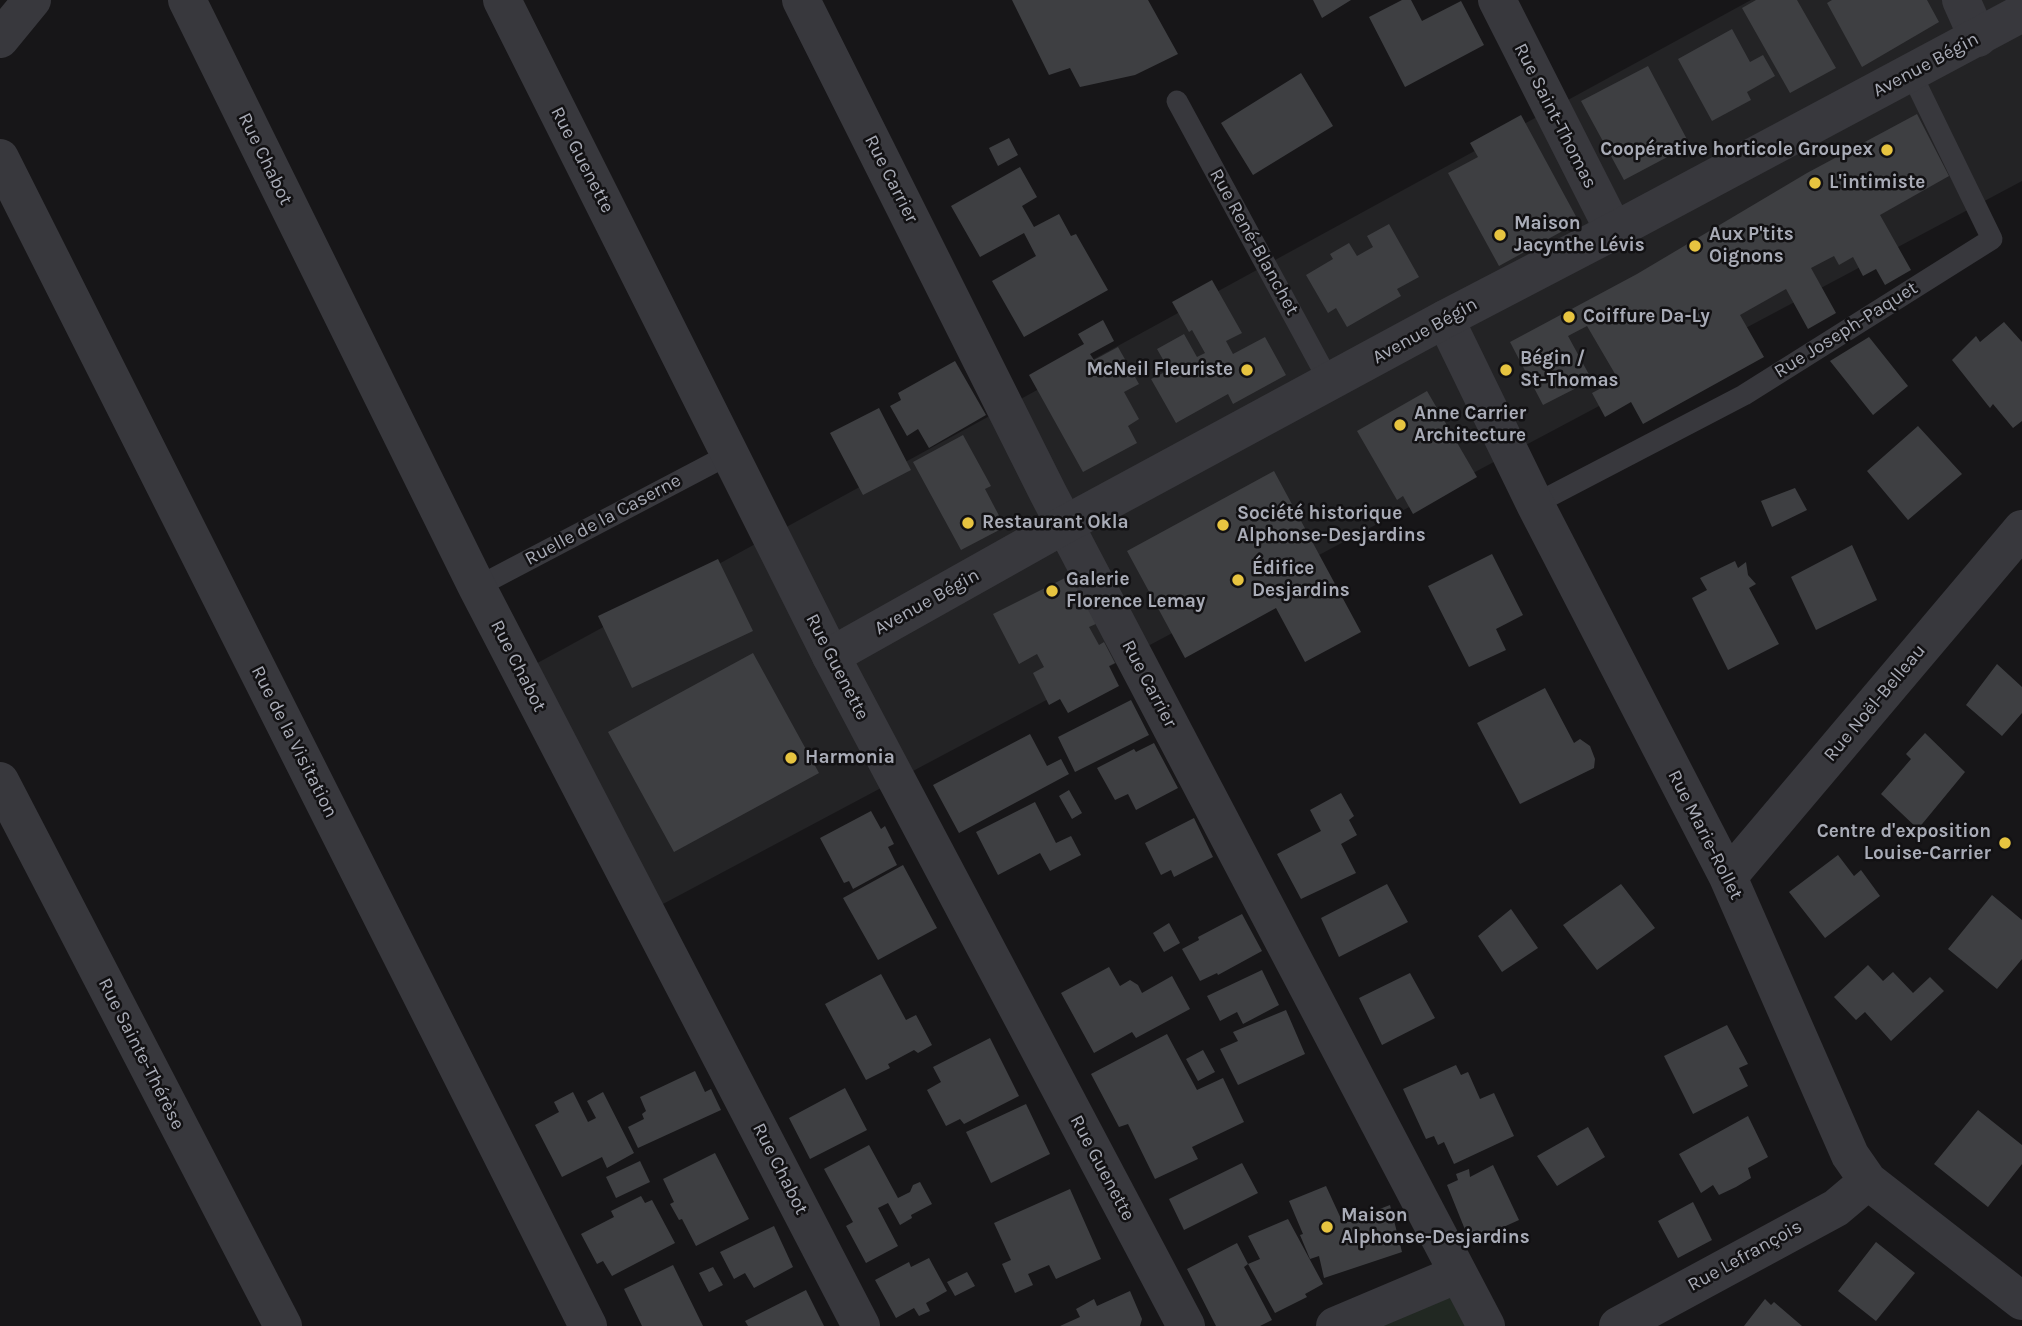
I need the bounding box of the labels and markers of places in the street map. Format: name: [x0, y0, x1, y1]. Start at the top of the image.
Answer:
place label: Coopérative horticole Groupex: [1600, 139, 1873, 161]
marker: Coopérative horticole Groupex: [1879, 142, 1895, 158]
place label: L'intimiste: [1829, 172, 1925, 194]
marker: L'intimiste: [1807, 175, 1823, 191]
place label: Maison Jacynthe Lévis: [1514, 213, 1645, 257]
place label: Aux P'tits Oignons: [1709, 224, 1794, 268]
marker: Maison Jacynthe Lévis: [1492, 227, 1508, 243]
marker: Aux P'tits Oignons: [1687, 238, 1703, 254]
place label: Coiffure Da-Ly: [1583, 306, 1710, 328]
marker: Coiffure Da-Ly: [1561, 309, 1577, 325]
place label: Bégin / St-Thomas: [1520, 348, 1619, 392]
place label: McNeil Fleuriste: [1086, 359, 1233, 381]
marker: McNeil Fleuriste: [1239, 362, 1255, 378]
marker: Bégin / St-Thomas: [1498, 362, 1514, 378]
place label: Anne Carrier Architecture: [1414, 403, 1526, 447]
marker: Anne Carrier Architecture: [1392, 417, 1408, 433]
place label: Société historique Alphonse-Desjardins: [1237, 503, 1426, 547]
place label: Restaurant Okla: [982, 512, 1129, 534]
marker: Restaurant Okla: [960, 515, 976, 531]
marker: Société historique Alphonse-Desjardins: [1215, 517, 1231, 533]
place label: Édifice Desjardins: [1252, 558, 1350, 602]
place label: Galerie Florence Lemay: [1066, 569, 1205, 613]
marker: Édifice Desjardins: [1230, 572, 1246, 588]
marker: Galerie Florence Lemay: [1044, 583, 1060, 599]
place label: Harmonia: [805, 747, 895, 769]
marker: Harmonia: [783, 750, 799, 766]
place label: Centre d'exposition Louise-Carrier: [1817, 821, 1991, 865]
marker: Centre d'exposition Louise-Carrier: [1997, 835, 2013, 851]
place label: Maison Alphonse-Desjardins: [1341, 1205, 1530, 1249]
marker: Maison Alphonse-Desjardins: [1319, 1219, 1335, 1235]

